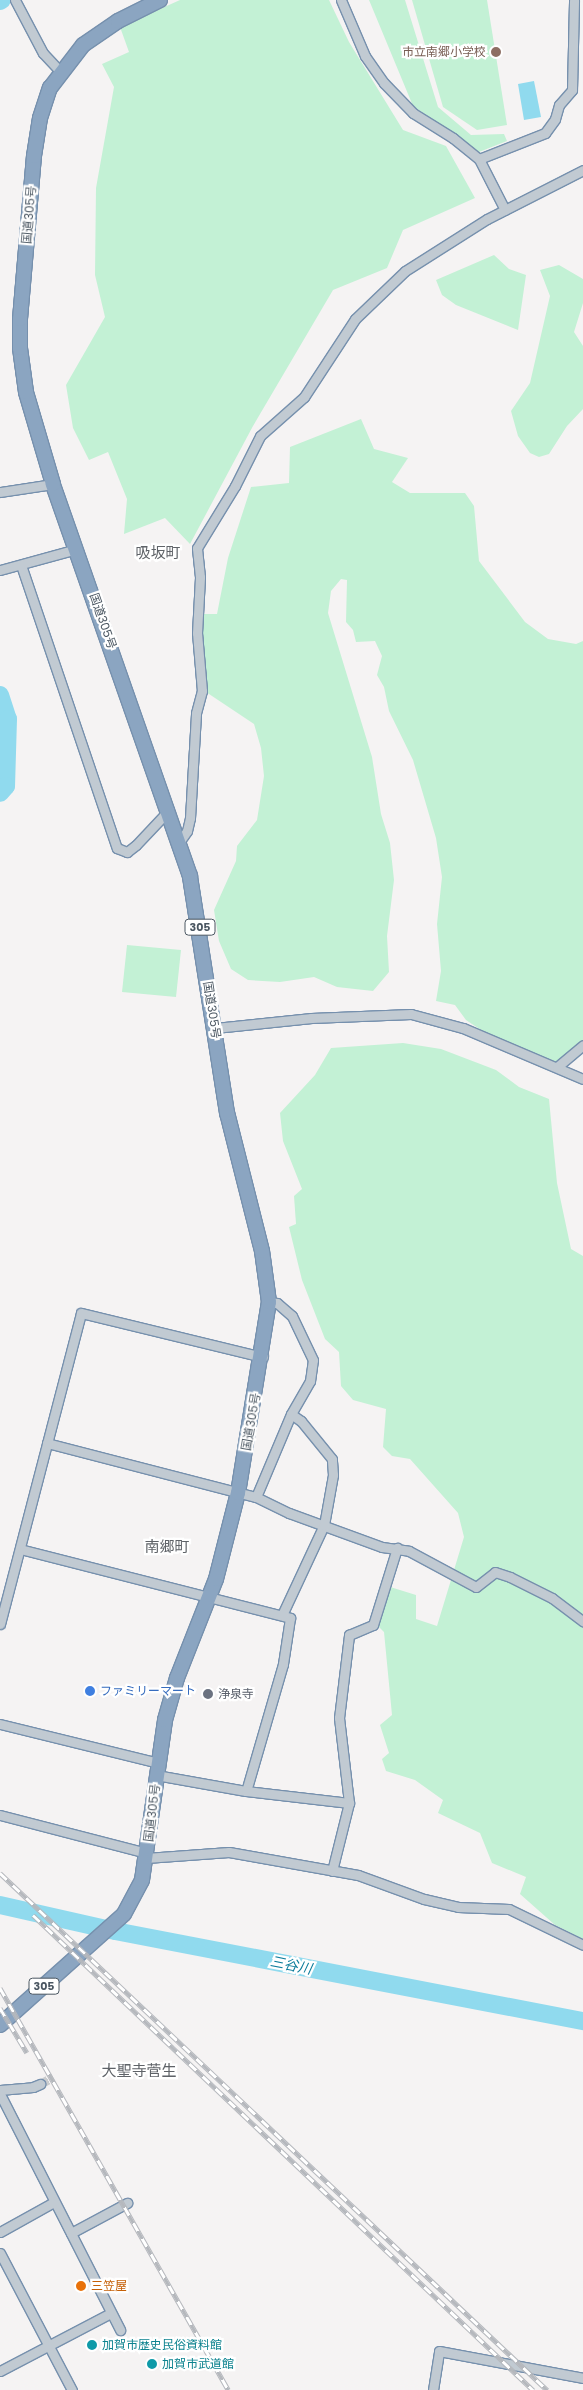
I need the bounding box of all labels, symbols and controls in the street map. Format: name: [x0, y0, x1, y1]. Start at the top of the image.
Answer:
place label: 市立南郷小学校: [402, 45, 486, 59]
marker: 市立南郷小学校: [490, 46, 502, 58]
street label: 国道305号: [19, 185, 39, 245]
district label: 吸坂町: [136, 544, 180, 562]
street label: 国道305号: [87, 591, 119, 651]
road number: 305: [184, 919, 216, 936]
street label: 国道305号: [200, 980, 224, 1040]
street label: 国道305号: [239, 1392, 263, 1452]
district label: 南郷町: [145, 1538, 189, 1556]
place label: ファミリーマート: [100, 1684, 196, 1698]
marker: ファミリーマート: [84, 1685, 96, 1697]
place label: 浄泉寺: [218, 1687, 254, 1701]
marker: 浄泉寺: [202, 1688, 214, 1700]
street label: 国道305号: [141, 1783, 163, 1843]
water label: 三谷川: [269, 1953, 313, 1977]
road number: 305: [28, 1978, 60, 1994]
district label: 大聖寺菅生: [102, 2062, 176, 2080]
place label: 三笠屋: [91, 2279, 127, 2293]
marker: 三笠屋: [75, 2280, 87, 2292]
place label: 加賀市歴史民俗資料館: [102, 2338, 222, 2352]
marker: 加賀市歴史民俗資料館: [86, 2339, 98, 2351]
place label: 加賀市武道館: [162, 2357, 234, 2371]
marker: 加賀市武道館: [146, 2358, 158, 2370]

